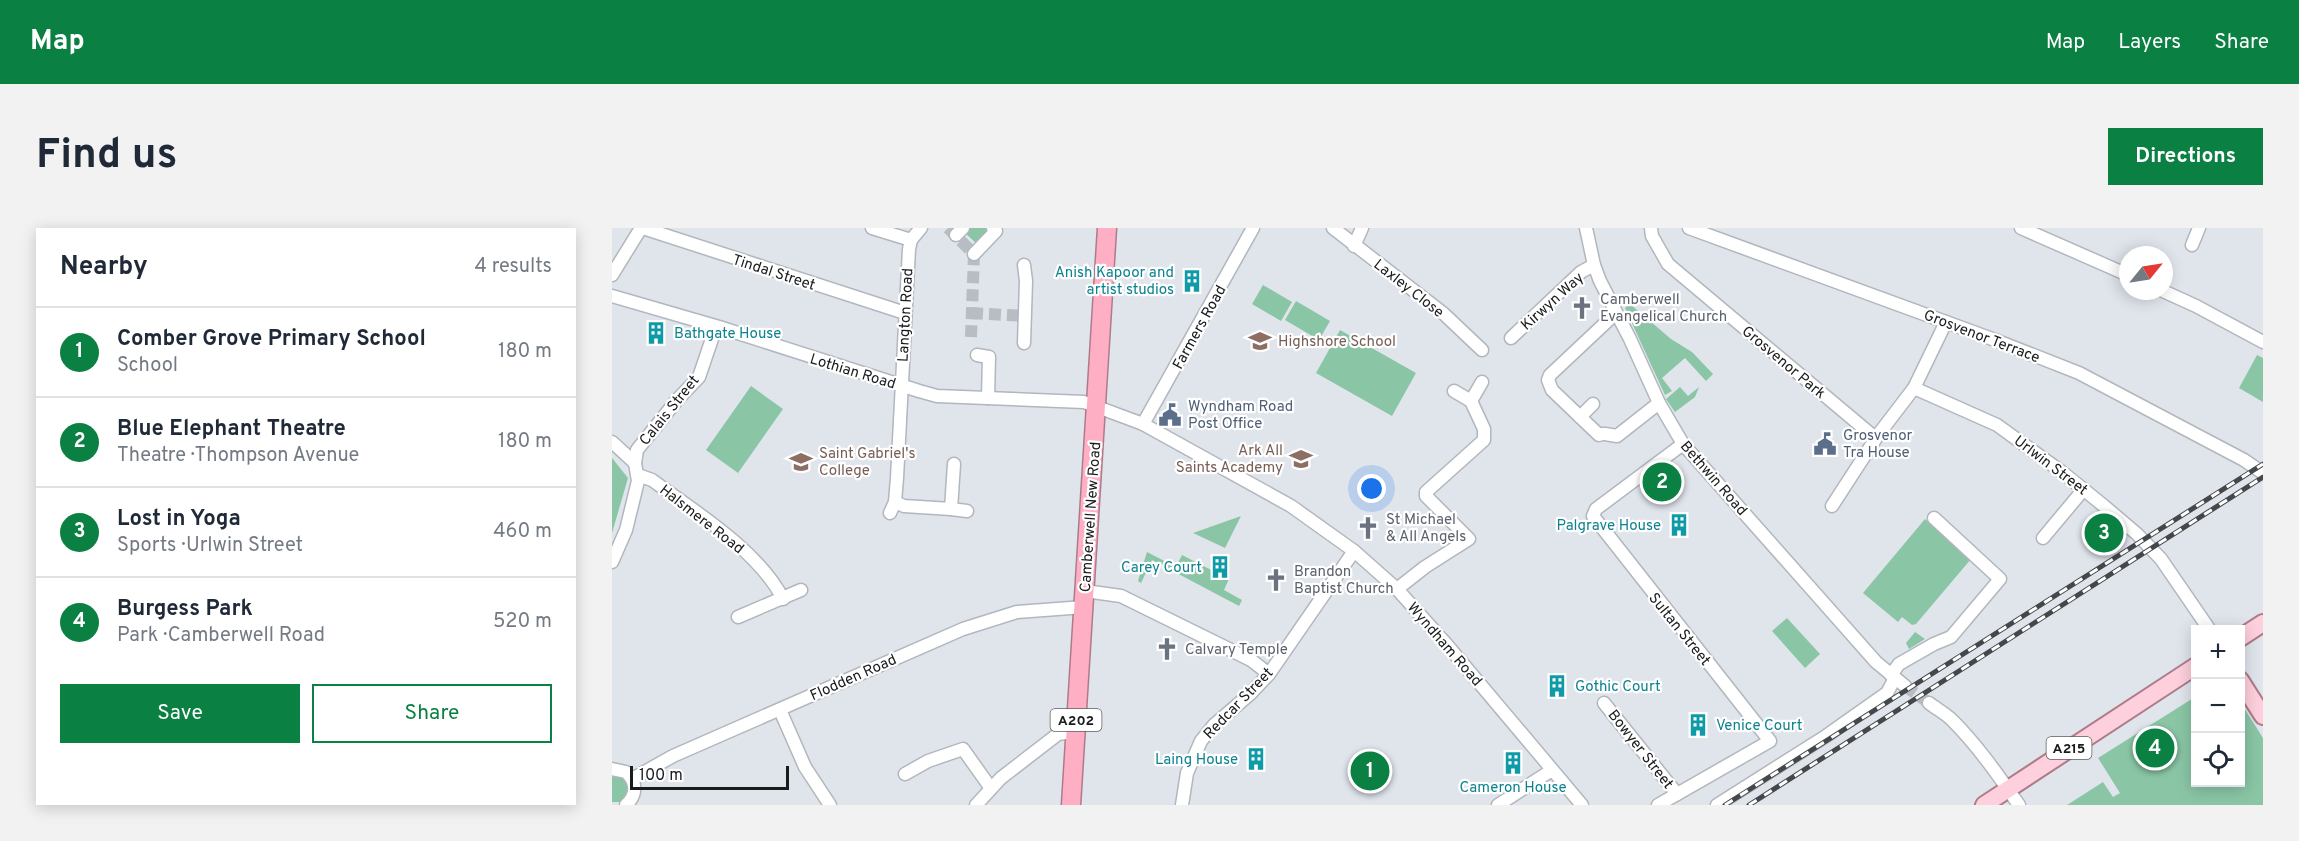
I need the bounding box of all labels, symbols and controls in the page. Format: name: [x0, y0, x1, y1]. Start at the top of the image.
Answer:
text: Map: [30, 24, 85, 60]
text: Map: [2046, 29, 2085, 56]
text: Layers: [2118, 29, 2181, 56]
text: Share: [2214, 29, 2269, 56]
button: Directions: [2108, 128, 2263, 185]
text: Find us: [36, 130, 177, 183]
north arrow: [2119, 246, 2173, 300]
text: Nearby: [60, 251, 148, 284]
street label: Tindal Street: [730, 251, 818, 296]
text: 4 results: [475, 254, 552, 280]
street label: Laxley Close: [1369, 256, 1447, 323]
place label: Anish Kapoor and artist studios: [1055, 264, 1174, 300]
street label: Langton Road: [895, 268, 918, 363]
building icon: Anish Kapoor and artist studios: [1179, 268, 1205, 294]
street label: Kirwyn Way: [1518, 269, 1588, 335]
street label: Farmers Road: [1169, 282, 1231, 373]
place label: Camberwell Evangelical Church: [1600, 291, 1727, 327]
church icon: Camberwell Evangelical Church: [1569, 295, 1595, 321]
street label: Grosvenor Terrace: [1921, 306, 2042, 368]
building icon: Bathgate House: [643, 320, 669, 346]
street label: Grosvenor Park: [1737, 322, 1829, 404]
place label: Bathgate House: [674, 325, 781, 344]
text: Comber Grove Primary School: [117, 326, 426, 353]
school or university icon: Highshore School: [1247, 328, 1273, 354]
place label: Highshore School: [1278, 333, 1396, 352]
text: 1: [76, 339, 84, 365]
text: 180 m: [498, 339, 552, 365]
street label: Lothian Road: [807, 350, 898, 395]
text: School: [117, 353, 178, 379]
street label: Calais Street: [636, 372, 704, 450]
place label: Wyndham Road Post Office: [1188, 398, 1293, 434]
public building icon: Wyndham Road Post Office: [1157, 402, 1183, 428]
text: Blue Elephant Theatre: [117, 416, 346, 443]
place label: Grosvenor Tra House: [1843, 427, 1913, 463]
text: 2: [73, 429, 86, 455]
text: 180 m: [498, 429, 552, 455]
public building icon: Grosvenor Tra House: [1812, 431, 1838, 457]
street label: Urlwin Street: [2009, 432, 2091, 500]
street label: Bethwin Road: [1675, 438, 1750, 520]
street label: Camberwell New Road: [1077, 441, 1106, 593]
place label: Ark All Saints Academy: [1176, 442, 1283, 478]
text: Theatre · Thompson Avenue: [117, 443, 359, 469]
place label: Saint Gabriel's College: [819, 445, 915, 481]
school or university icon: Ark All Saints Academy: [1288, 446, 1314, 472]
school or university icon: Saint Gabriel's College: [788, 449, 814, 475]
pin: 2: [1642, 460, 1682, 504]
your location: [1357, 474, 1386, 503]
street label: Halsmere Road: [655, 481, 747, 559]
text: Lost in Yoga: [117, 506, 241, 533]
pin: 3: [2084, 510, 2124, 556]
place label: St Michael & All Angels: [1386, 511, 1466, 547]
building icon: Palgrave House: [1666, 512, 1692, 538]
church icon: St Michael & All Angels: [1355, 515, 1381, 541]
place label: Palgrave House: [1557, 517, 1661, 536]
text: 3: [74, 519, 86, 545]
text: 460 m: [493, 519, 552, 545]
text: Sports · Urlwin Street: [117, 533, 303, 559]
building icon: Carey Court: [1207, 554, 1233, 580]
place label: Carey Court: [1121, 559, 1202, 578]
place label: Brandon Baptist Church: [1294, 563, 1394, 599]
church icon: Brandon Baptist Church: [1263, 567, 1289, 593]
street label: Sultan Street: [1644, 590, 1714, 670]
text: Burgess Park: [117, 596, 253, 623]
street label: Wyndham Road: [1402, 599, 1486, 691]
text: 4: [73, 609, 86, 635]
text: 520 m: [493, 609, 552, 635]
text: Park · Camberwell Road: [117, 623, 325, 649]
map controls: [2191, 625, 2245, 787]
button: +: [2191, 625, 2245, 679]
church icon: Calvary Temple: [1154, 636, 1180, 662]
place label: Calvary Temple: [1185, 641, 1288, 660]
street label: Flodden Road: [807, 651, 900, 706]
street label: Redcar Street: [1200, 664, 1278, 744]
building icon: Gothic Court: [1544, 673, 1570, 699]
place label: Gothic Court: [1575, 678, 1661, 697]
button: −: [2191, 679, 2245, 733]
button: Save: [60, 684, 300, 743]
button: Share: [312, 684, 552, 743]
street label: Bowyer Street: [1603, 706, 1677, 793]
road number: A202: [1050, 709, 1102, 731]
building icon: Venice Court: [1685, 712, 1711, 738]
place label: Venice Court: [1716, 717, 1802, 736]
pin: 4: [2136, 726, 2174, 770]
button: locate: [2191, 733, 2245, 787]
road number: A215: [2046, 737, 2092, 759]
building icon: Laing House: [1243, 746, 1269, 772]
pin: 1: [1350, 748, 1389, 794]
building icon: Cameron House: [1500, 750, 1526, 776]
place label: Laing House: [1155, 751, 1238, 770]
scale bar: [630, 763, 789, 790]
text: 100 m: [639, 766, 683, 786]
place label: Cameron House: [1460, 779, 1566, 798]

